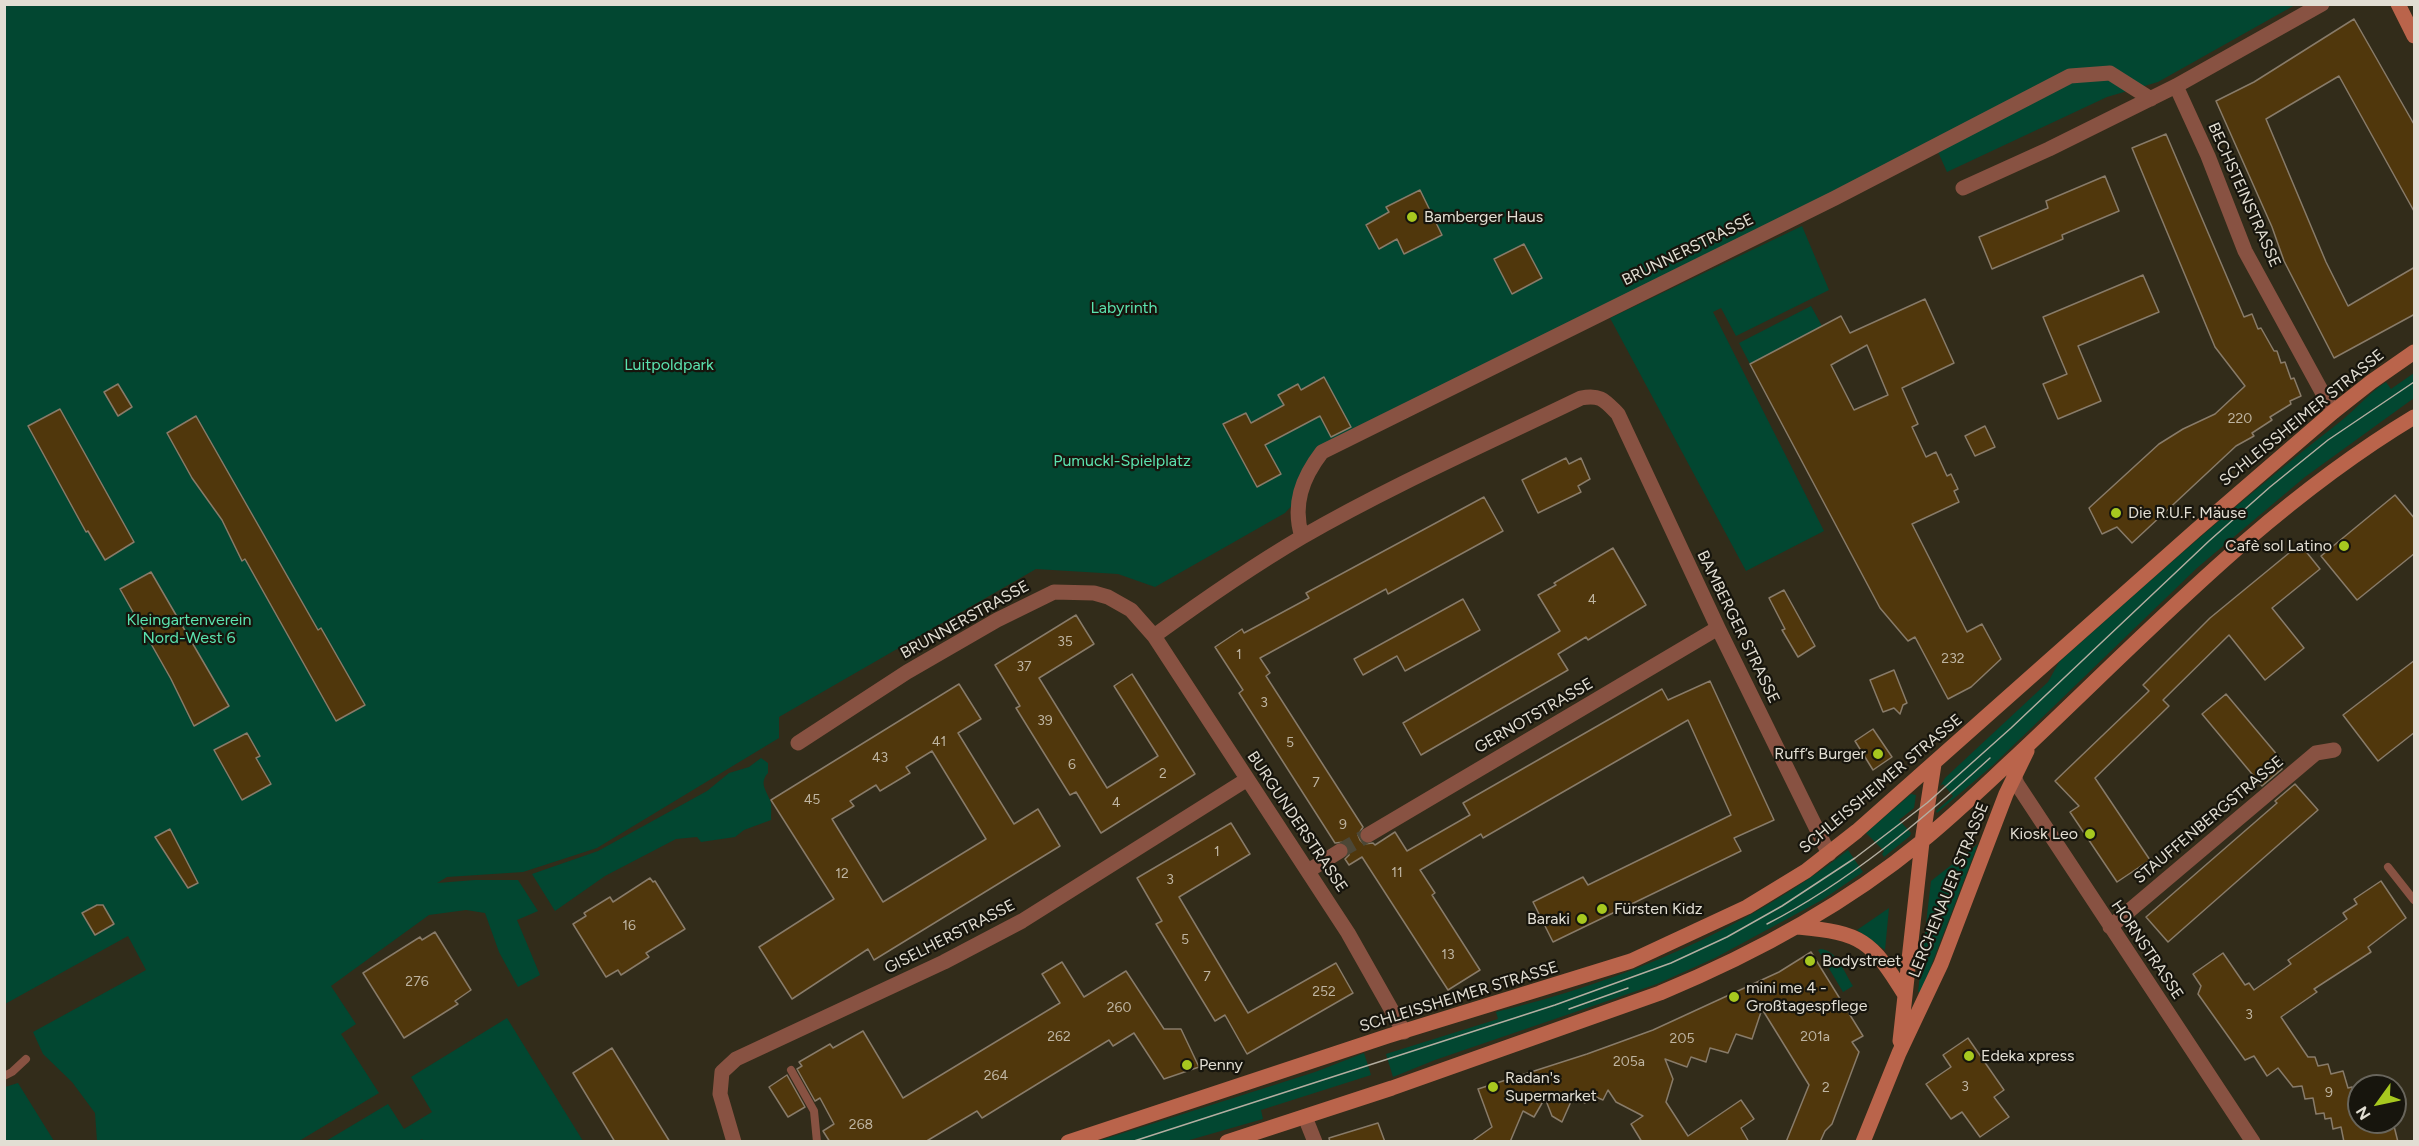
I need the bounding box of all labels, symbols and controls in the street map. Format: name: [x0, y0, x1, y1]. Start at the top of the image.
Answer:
street label: BECHSTEINSTRASSE: [2203, 120, 2285, 270]
place label: Bamberger Haus: [1424, 207, 1543, 227]
marker: Bamberger Haus: [1405, 210, 1419, 224]
street label: BRUNNERSTRASSE: [1619, 210, 1757, 290]
park label: Labyrinth: [1090, 298, 1158, 318]
street label: SCHLEISSHEIMER STRASSE: [2216, 346, 2388, 490]
park label: Luitpoldpark: [624, 355, 714, 375]
house number: 220: [2228, 411, 2252, 427]
park label: Pumuckl-Spielplatz: [1053, 451, 1191, 471]
place label: Die R.U.F. Mäuse: [2128, 503, 2246, 523]
marker: Die R.U.F. Mäuse: [2109, 506, 2123, 520]
place label: Cafè sol Latino: [2225, 536, 2332, 556]
marker: Cafè sol Latino: [2337, 539, 2351, 553]
street label: BAMBERGER STRASSE: [1693, 547, 1783, 707]
street label: BRUNNERSTRASSE: [897, 577, 1033, 663]
house number: 4: [1588, 592, 1596, 608]
park label: Kleingartenverein Nord-West 6: [127, 610, 251, 648]
house number: 35: [1057, 634, 1073, 650]
house number: 1: [1236, 647, 1242, 663]
house number: 232: [1941, 651, 1965, 667]
house number: 37: [1016, 659, 1032, 675]
street label: GERNOTSTRASSE: [1471, 674, 1597, 758]
house number: 3: [1260, 695, 1268, 711]
street label: SCHLEISSHEIMER STRASSE: [1796, 710, 1966, 858]
house number: 39: [1037, 713, 1053, 729]
house number: 41: [932, 734, 946, 750]
house number: 5: [1286, 735, 1294, 751]
place label: Ruff’s Burger: [1774, 744, 1866, 764]
marker: Ruff’s Burger: [1871, 747, 1885, 761]
street label: BURGUNDERSTRASSE: [1243, 748, 1351, 896]
house number: 43: [872, 750, 888, 766]
street label: STAUFFENBERGSTRASSE: [2130, 752, 2288, 888]
house number: 6: [1068, 757, 1076, 773]
house number: 2: [1159, 766, 1167, 782]
house number: 7: [1312, 775, 1320, 791]
house number: 45: [804, 792, 820, 808]
house number: 4: [1112, 795, 1120, 811]
street label: LERCHENAUER STRASSE: [1905, 800, 1993, 980]
house number: 9: [1339, 817, 1347, 833]
place label: Kiosk Leo: [2010, 824, 2078, 844]
marker: Kiosk Leo: [2083, 827, 2097, 841]
house number: 1: [1214, 844, 1220, 860]
house number: 11: [1391, 865, 1403, 881]
house number: 12: [835, 866, 849, 882]
house number: 3: [1166, 872, 1174, 888]
street label: GISELHERSTRASSE: [881, 896, 1019, 978]
street label: HORNSTRASSE: [2107, 897, 2187, 1003]
place label: Fürsten Kidz: [1614, 899, 1703, 919]
marker: Fürsten Kidz: [1595, 902, 1609, 916]
place label: Baraki: [1527, 909, 1570, 929]
marker: Baraki: [1575, 912, 1589, 926]
house number: 16: [622, 918, 636, 934]
house number: 5: [1181, 932, 1189, 948]
house number: 13: [1441, 947, 1455, 963]
place label: Bodystreet: [1822, 951, 1901, 971]
marker: Bodystreet: [1803, 954, 1817, 968]
street label: SCHLEISSHEIMER STRASSE: [1357, 958, 1561, 1036]
house number: 7: [1203, 969, 1211, 985]
house number: 276: [405, 974, 429, 990]
place label: mini me 4 - Großtagespflege: [1746, 978, 1867, 1016]
house number: 252: [1312, 984, 1336, 1000]
marker: mini me 4 - Großtagespflege: [1727, 990, 1741, 1004]
house number: 260: [1107, 1000, 1131, 1016]
house number: 3: [2245, 1007, 2253, 1023]
house number: 262: [1047, 1029, 1071, 1045]
house number: 201a: [1800, 1029, 1830, 1045]
house number: 205: [1670, 1031, 1694, 1047]
place label: Edeka xpress: [1981, 1046, 2074, 1066]
marker: Edeka xpress: [1962, 1049, 1976, 1063]
house number: 205a: [1613, 1054, 1645, 1070]
place label: Penny: [1199, 1055, 1243, 1075]
marker: Penny: [1180, 1058, 1194, 1072]
house number: 264: [984, 1068, 1008, 1084]
place label: Radan's Supermarket: [1505, 1068, 1597, 1106]
north arrow: [2347, 1074, 2407, 1134]
house number: 3: [1961, 1079, 1969, 1095]
marker: Radan's Supermarket: [1486, 1080, 1500, 1094]
house number: 2: [1822, 1080, 1830, 1096]
house number: 9: [2325, 1085, 2333, 1101]
text: N: [2352, 1103, 2374, 1123]
house number: 268: [849, 1117, 873, 1133]

